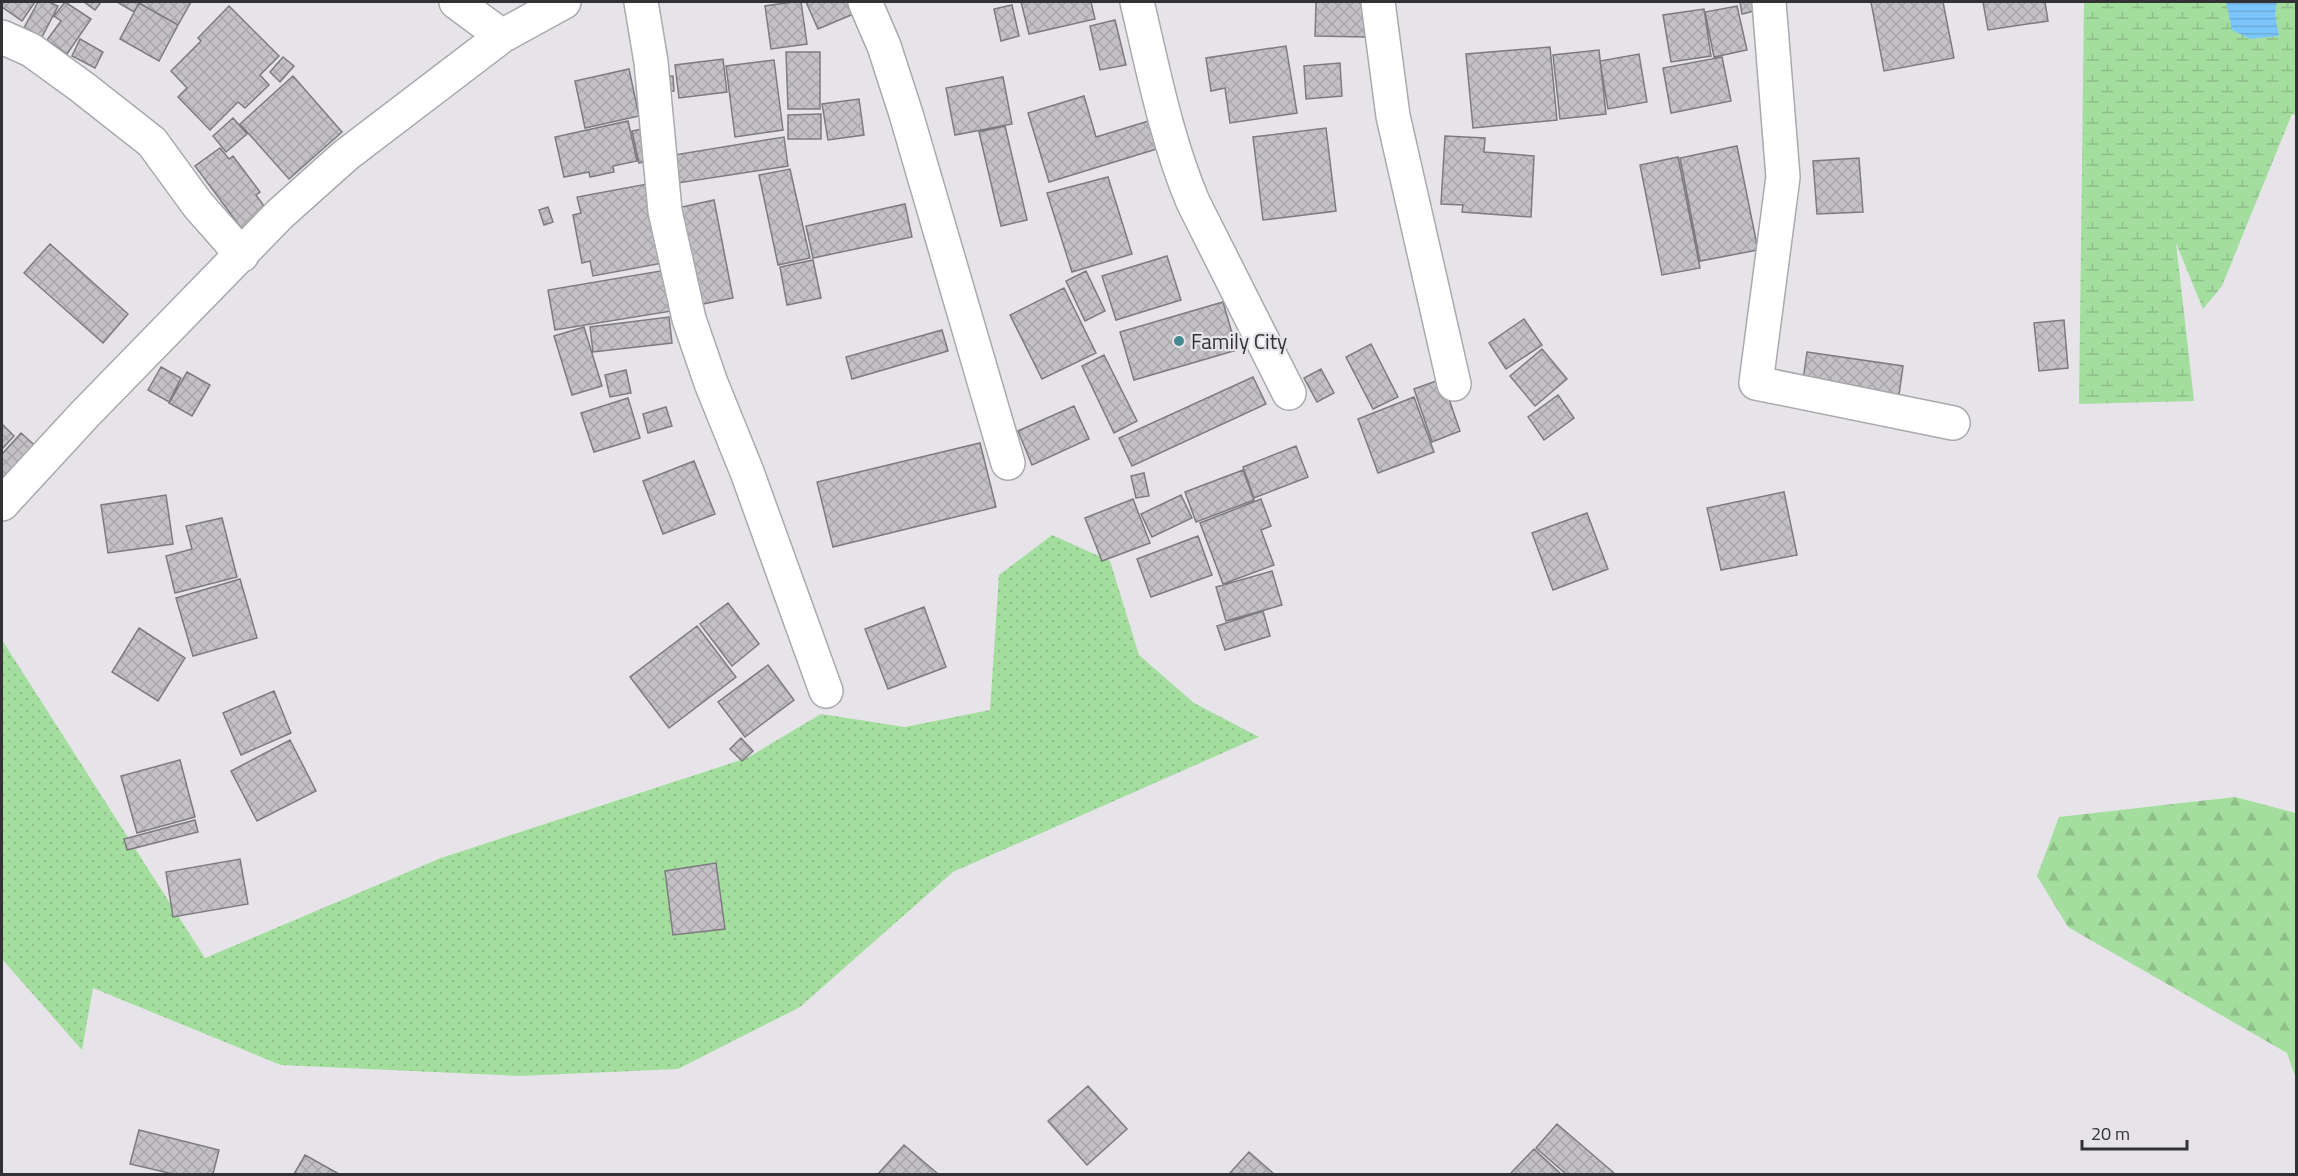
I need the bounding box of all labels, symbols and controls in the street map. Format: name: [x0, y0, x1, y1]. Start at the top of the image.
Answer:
place label: Family City: [1191, 325, 1287, 357]
marker: Family City: [1172, 334, 1186, 348]
scale bar: [2082, 1113, 2187, 1151]
text: 20 m: [2091, 1120, 2130, 1147]

